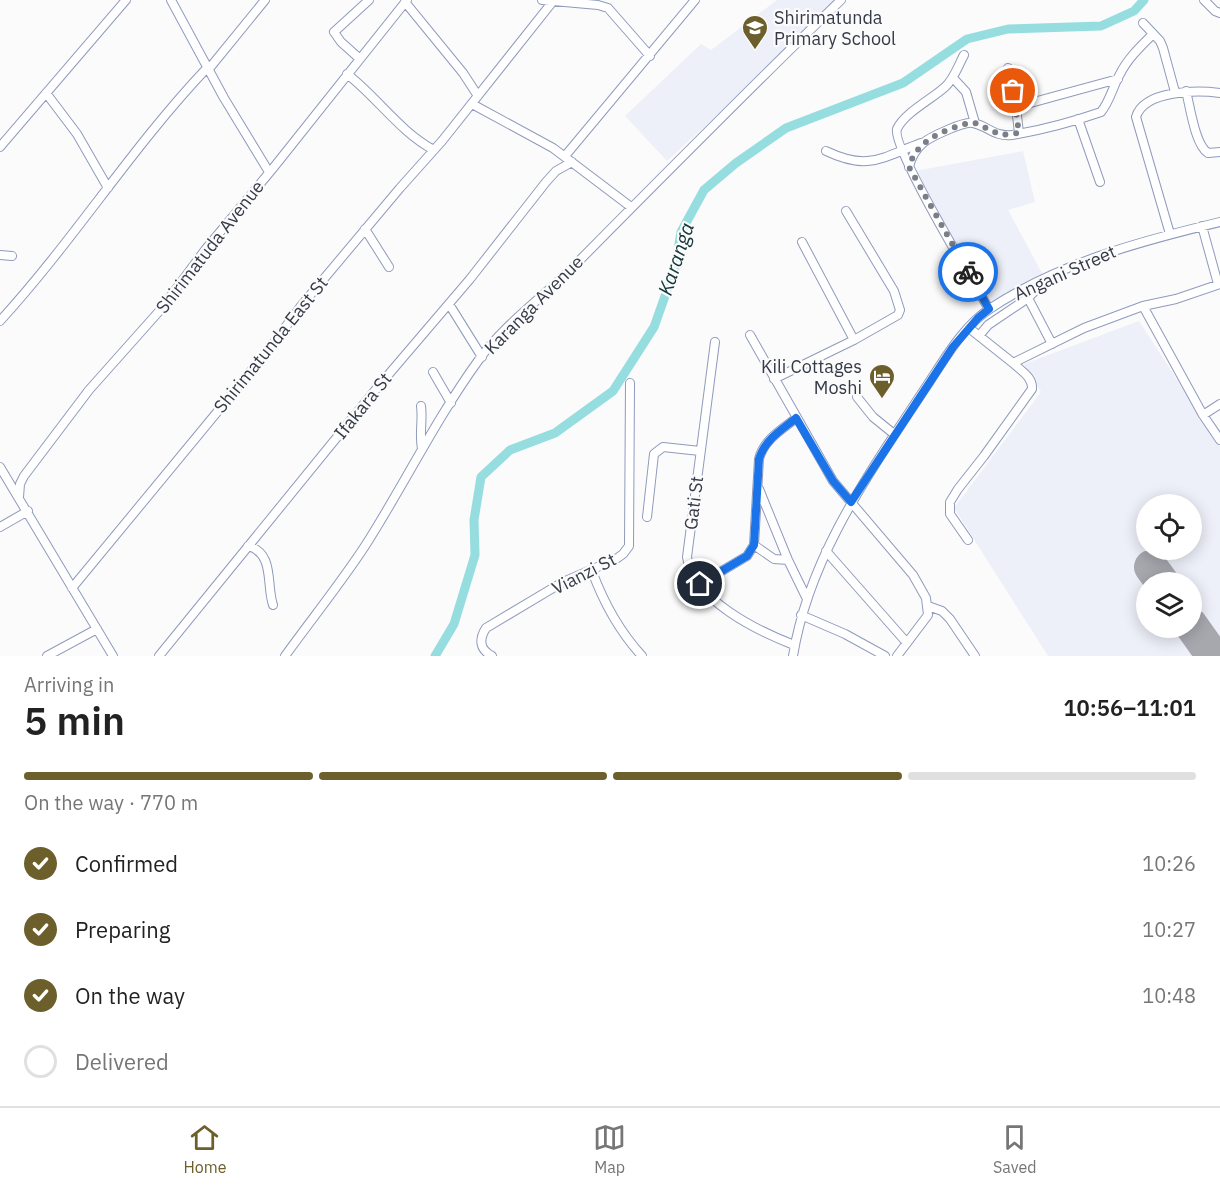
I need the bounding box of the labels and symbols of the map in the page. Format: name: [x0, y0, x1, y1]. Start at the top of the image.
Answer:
place label: Shirimatunda Primary School: [774, 6, 896, 50]
school or university icon: Shirimatunda Primary School: [740, 13, 770, 51]
pin: [987, 65, 1038, 116]
street label: Shirimatuda Avenue: [151, 175, 269, 318]
water label: Karanga: [651, 219, 700, 299]
street label: Angani Street: [1010, 240, 1119, 305]
courier: [938, 242, 998, 302]
street label: Karanga Avenue: [479, 250, 588, 359]
street label: Shirimatunda East St: [209, 272, 333, 418]
place label: Kili Cottages Moshi: [761, 355, 862, 399]
hotel icon: Kili Cottages Moshi: [867, 362, 897, 400]
street label: Ifakara St: [329, 368, 396, 444]
street label: Gati St: [679, 475, 708, 531]
street label: Vianzi St: [548, 548, 620, 600]
pin: [674, 558, 725, 609]

